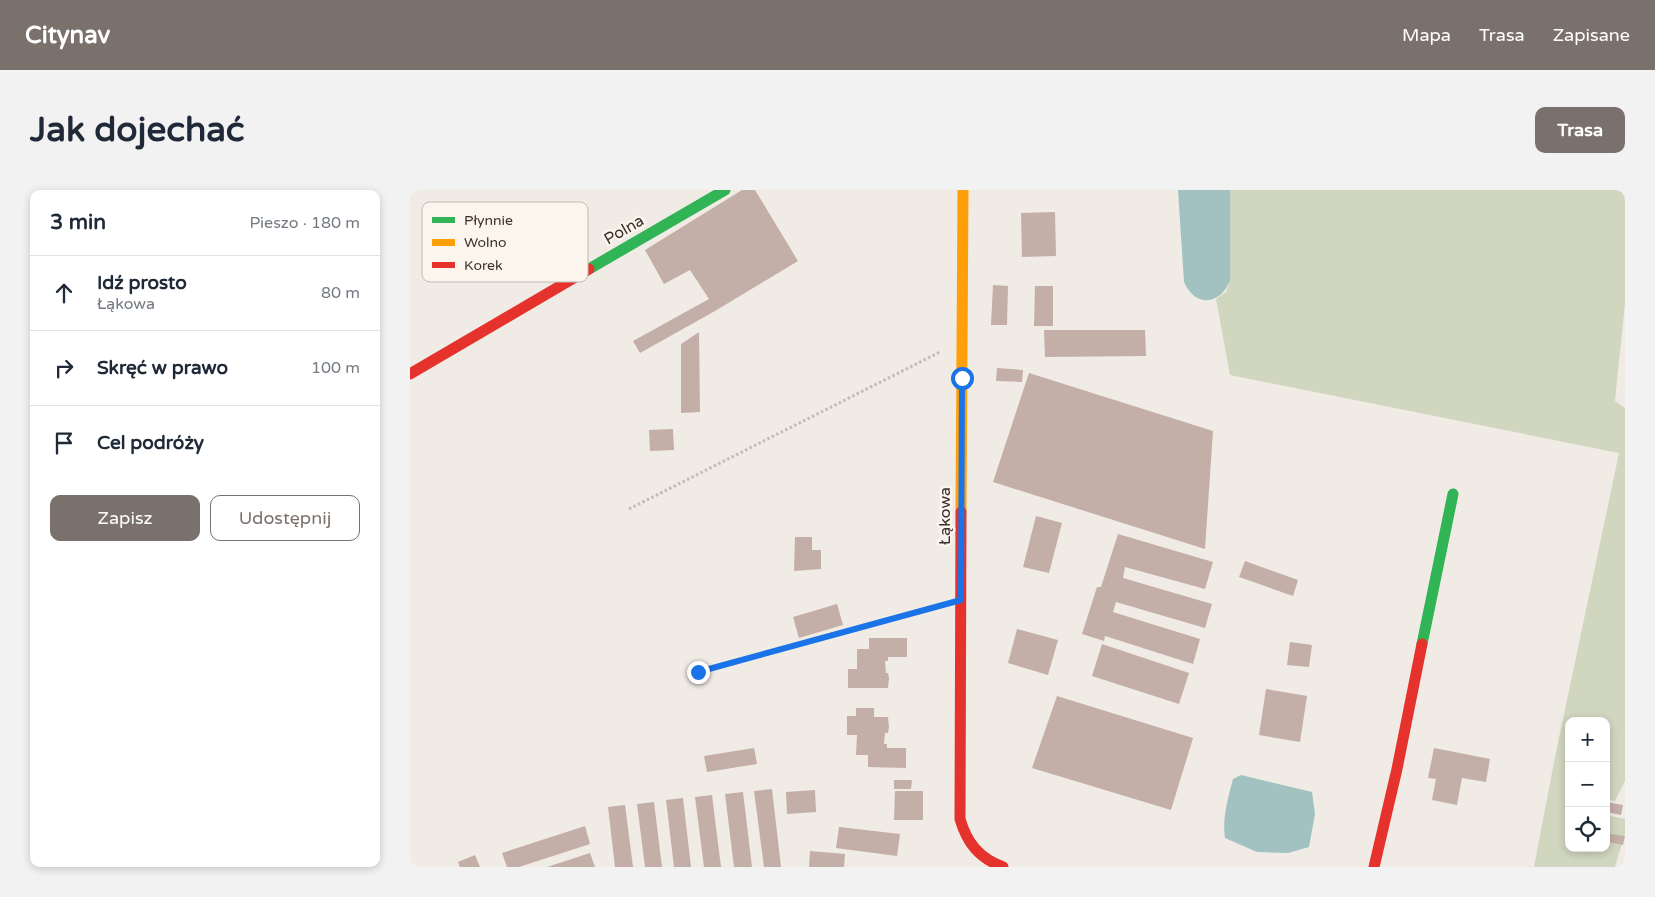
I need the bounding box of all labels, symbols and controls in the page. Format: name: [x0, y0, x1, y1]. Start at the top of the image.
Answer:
text: Citynav: [25, 21, 110, 50]
text: Mapa: [1402, 24, 1451, 46]
text: Trasa: [1479, 24, 1525, 46]
text: Zapisane: [1553, 24, 1630, 46]
button: Trasa: [1535, 107, 1625, 153]
text: Jak dojechać: [30, 109, 245, 151]
legend: [422, 202, 588, 282]
text: 3 min: [50, 210, 106, 235]
street label: Polna: [600, 211, 648, 249]
text: Płynnie: [464, 212, 513, 229]
text: Pieszo · 180 m: [249, 213, 360, 233]
text: Wolno: [464, 234, 507, 251]
text: Korek: [464, 257, 503, 274]
text: Idź prosto: [97, 272, 187, 294]
icon: ahead: [50, 279, 78, 307]
text: 80 m: [321, 283, 360, 303]
text: Łąkowa: [97, 294, 155, 314]
icon: right: [50, 354, 78, 382]
text: Skręć w prawo: [97, 357, 228, 379]
text: 100 m: [311, 358, 360, 378]
route start: [951, 367, 974, 390]
icon: arrive: [50, 429, 78, 457]
text: Cel podróży: [97, 432, 204, 454]
street label: Łąkowa: [935, 487, 955, 545]
button: Zapisz: [50, 495, 200, 541]
button: Udostępnij: [210, 495, 360, 541]
route end: [687, 661, 710, 684]
map controls: [1565, 717, 1610, 852]
button: +: [1565, 717, 1610, 762]
button: −: [1565, 762, 1610, 807]
button: locate: [1565, 807, 1610, 852]

